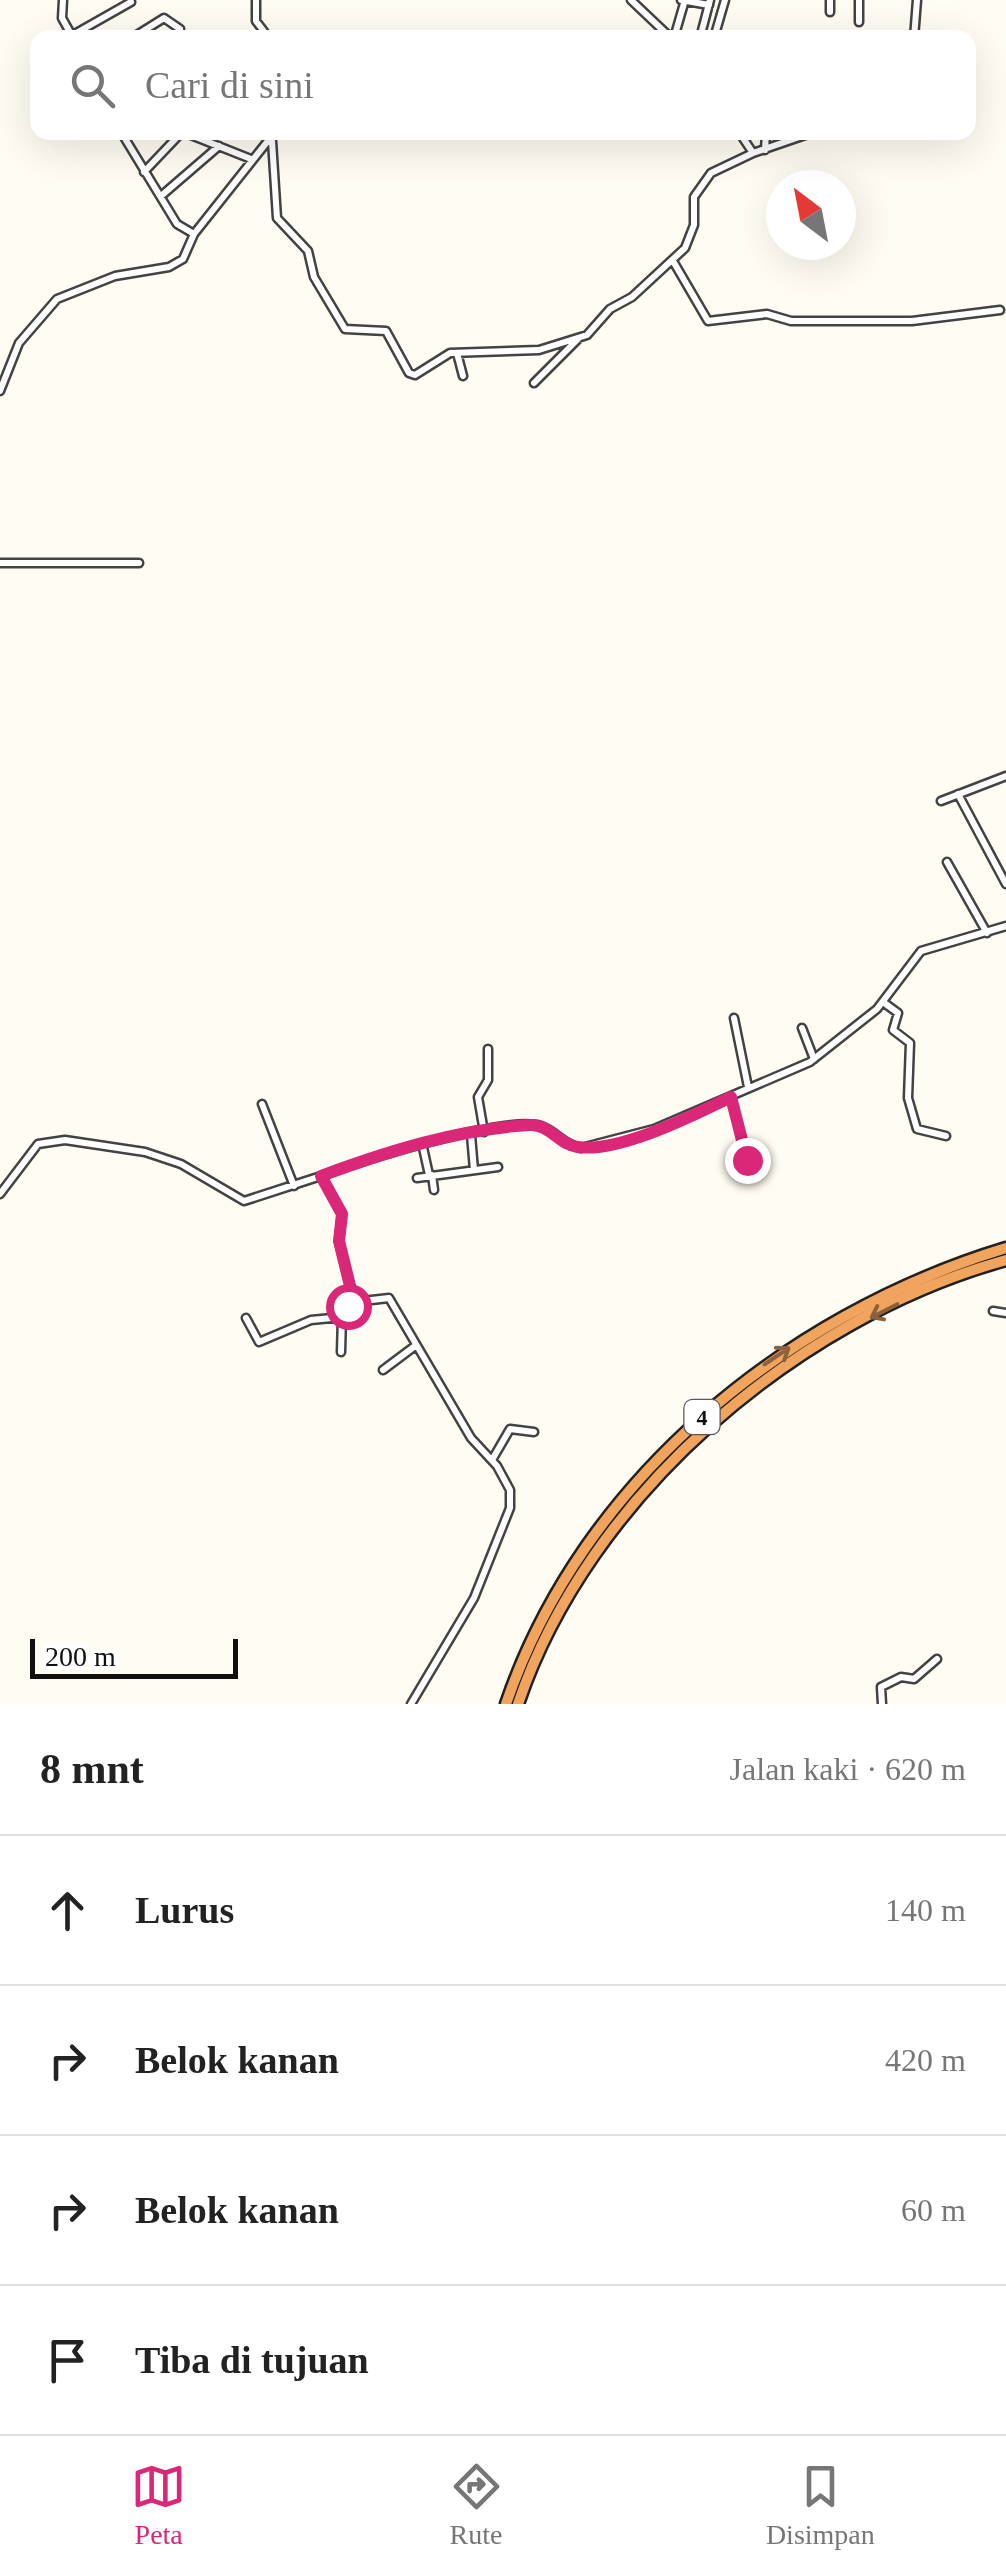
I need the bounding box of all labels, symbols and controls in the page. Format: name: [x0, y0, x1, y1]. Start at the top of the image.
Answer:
search box: [30, 30, 976, 140]
icon: search: [65, 58, 120, 113]
text: Cari di sini: [145, 64, 314, 106]
north arrow: [766, 170, 856, 260]
route end: [725, 1138, 771, 1184]
route start: [326, 1284, 372, 1330]
one-way arrow: [869, 1302, 899, 1321]
one-way arrow: [762, 1346, 790, 1367]
road number: 4: [684, 1400, 720, 1434]
scale bar: [30, 1634, 238, 1678]
text: 200 m: [45, 1641, 116, 1672]
text: 8 mnt: [40, 1746, 144, 1792]
text: Jalan kaki · 620 m: [730, 1751, 966, 1787]
icon: ahead: [40, 1883, 95, 1938]
text: Lurus: [135, 1889, 234, 1931]
text: 140 m: [885, 1892, 966, 1928]
icon: right: [40, 2033, 95, 2088]
text: Belok kanan: [135, 2039, 339, 2081]
text: 420 m: [885, 2042, 966, 2078]
icon: right: [40, 2183, 95, 2238]
text: Belok kanan: [135, 2189, 339, 2231]
text: 60 m: [901, 2192, 966, 2228]
icon: arrive: [40, 2333, 95, 2388]
text: Tiba di tujuan: [135, 2339, 369, 2381]
tab: Peta: [131, 2459, 186, 2551]
tab: Rute: [449, 2459, 504, 2551]
tab: Disimpan: [766, 2459, 875, 2551]

